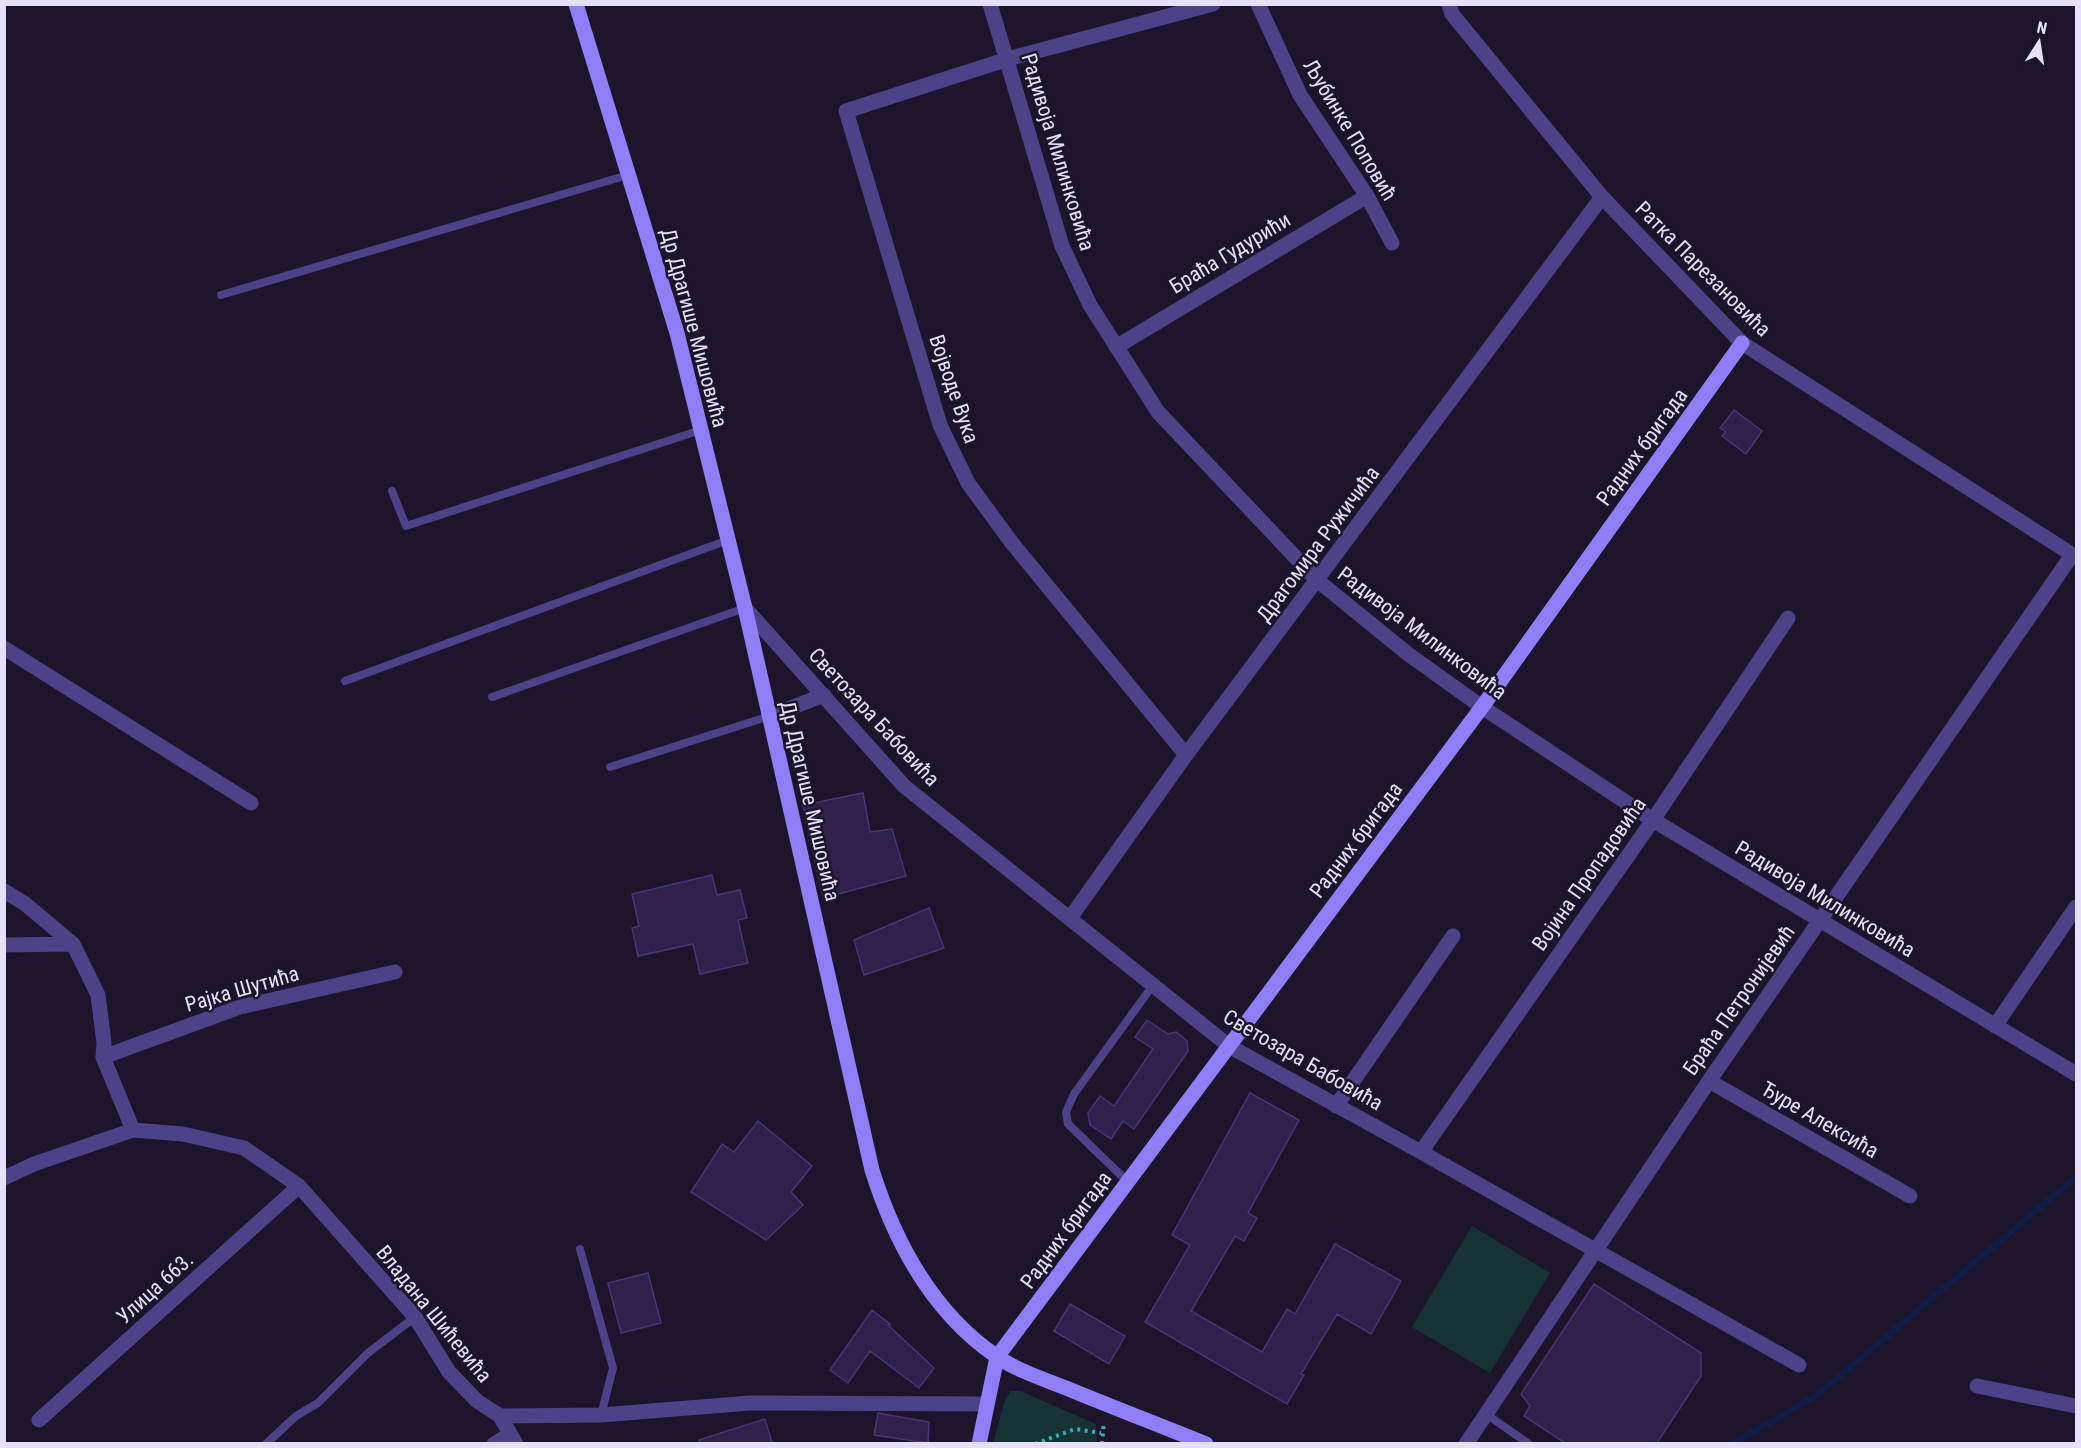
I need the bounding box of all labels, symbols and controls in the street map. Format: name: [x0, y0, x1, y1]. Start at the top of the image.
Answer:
north arrow: [2009, 12, 2069, 72]
text: N: [2035, 18, 2049, 38]
street label: Радивоја Милинковића: [1017, 50, 1099, 254]
street label: Љубинке Поповић: [1298, 55, 1402, 205]
street label: Ратка Парезановића: [1630, 196, 1776, 342]
street label: Браћа Гудурићи: [1165, 208, 1295, 298]
street label: Др Драгише Мишовића: [656, 226, 732, 430]
street label: Војводе Вука: [924, 331, 984, 447]
street label: Радних бригада: [1592, 384, 1692, 510]
street label: Драгомира Ружичића: [1252, 462, 1384, 626]
street label: Радивоја Милинковића: [1333, 562, 1511, 704]
street label: Светозара Бабовића: [804, 643, 944, 791]
street label: Др Драгише Мишовића: [775, 698, 845, 904]
street label: Радних бригада: [1305, 777, 1407, 903]
street label: Војина Пропадовића: [1527, 793, 1651, 955]
street label: Радивоја Милинковића: [1731, 836, 1919, 962]
street label: Браћа Петронијевић: [1678, 920, 1800, 1080]
street label: Рајка Шутића: [182, 961, 302, 1017]
street label: Светозара Бабовића: [1219, 1005, 1387, 1115]
street label: Ђуре Алексића: [1757, 1077, 1883, 1163]
street label: Радних бригада: [1016, 1167, 1116, 1293]
street label: Владана Шићевића: [371, 1241, 497, 1387]
street label: Улица 663.: [112, 1247, 198, 1329]

